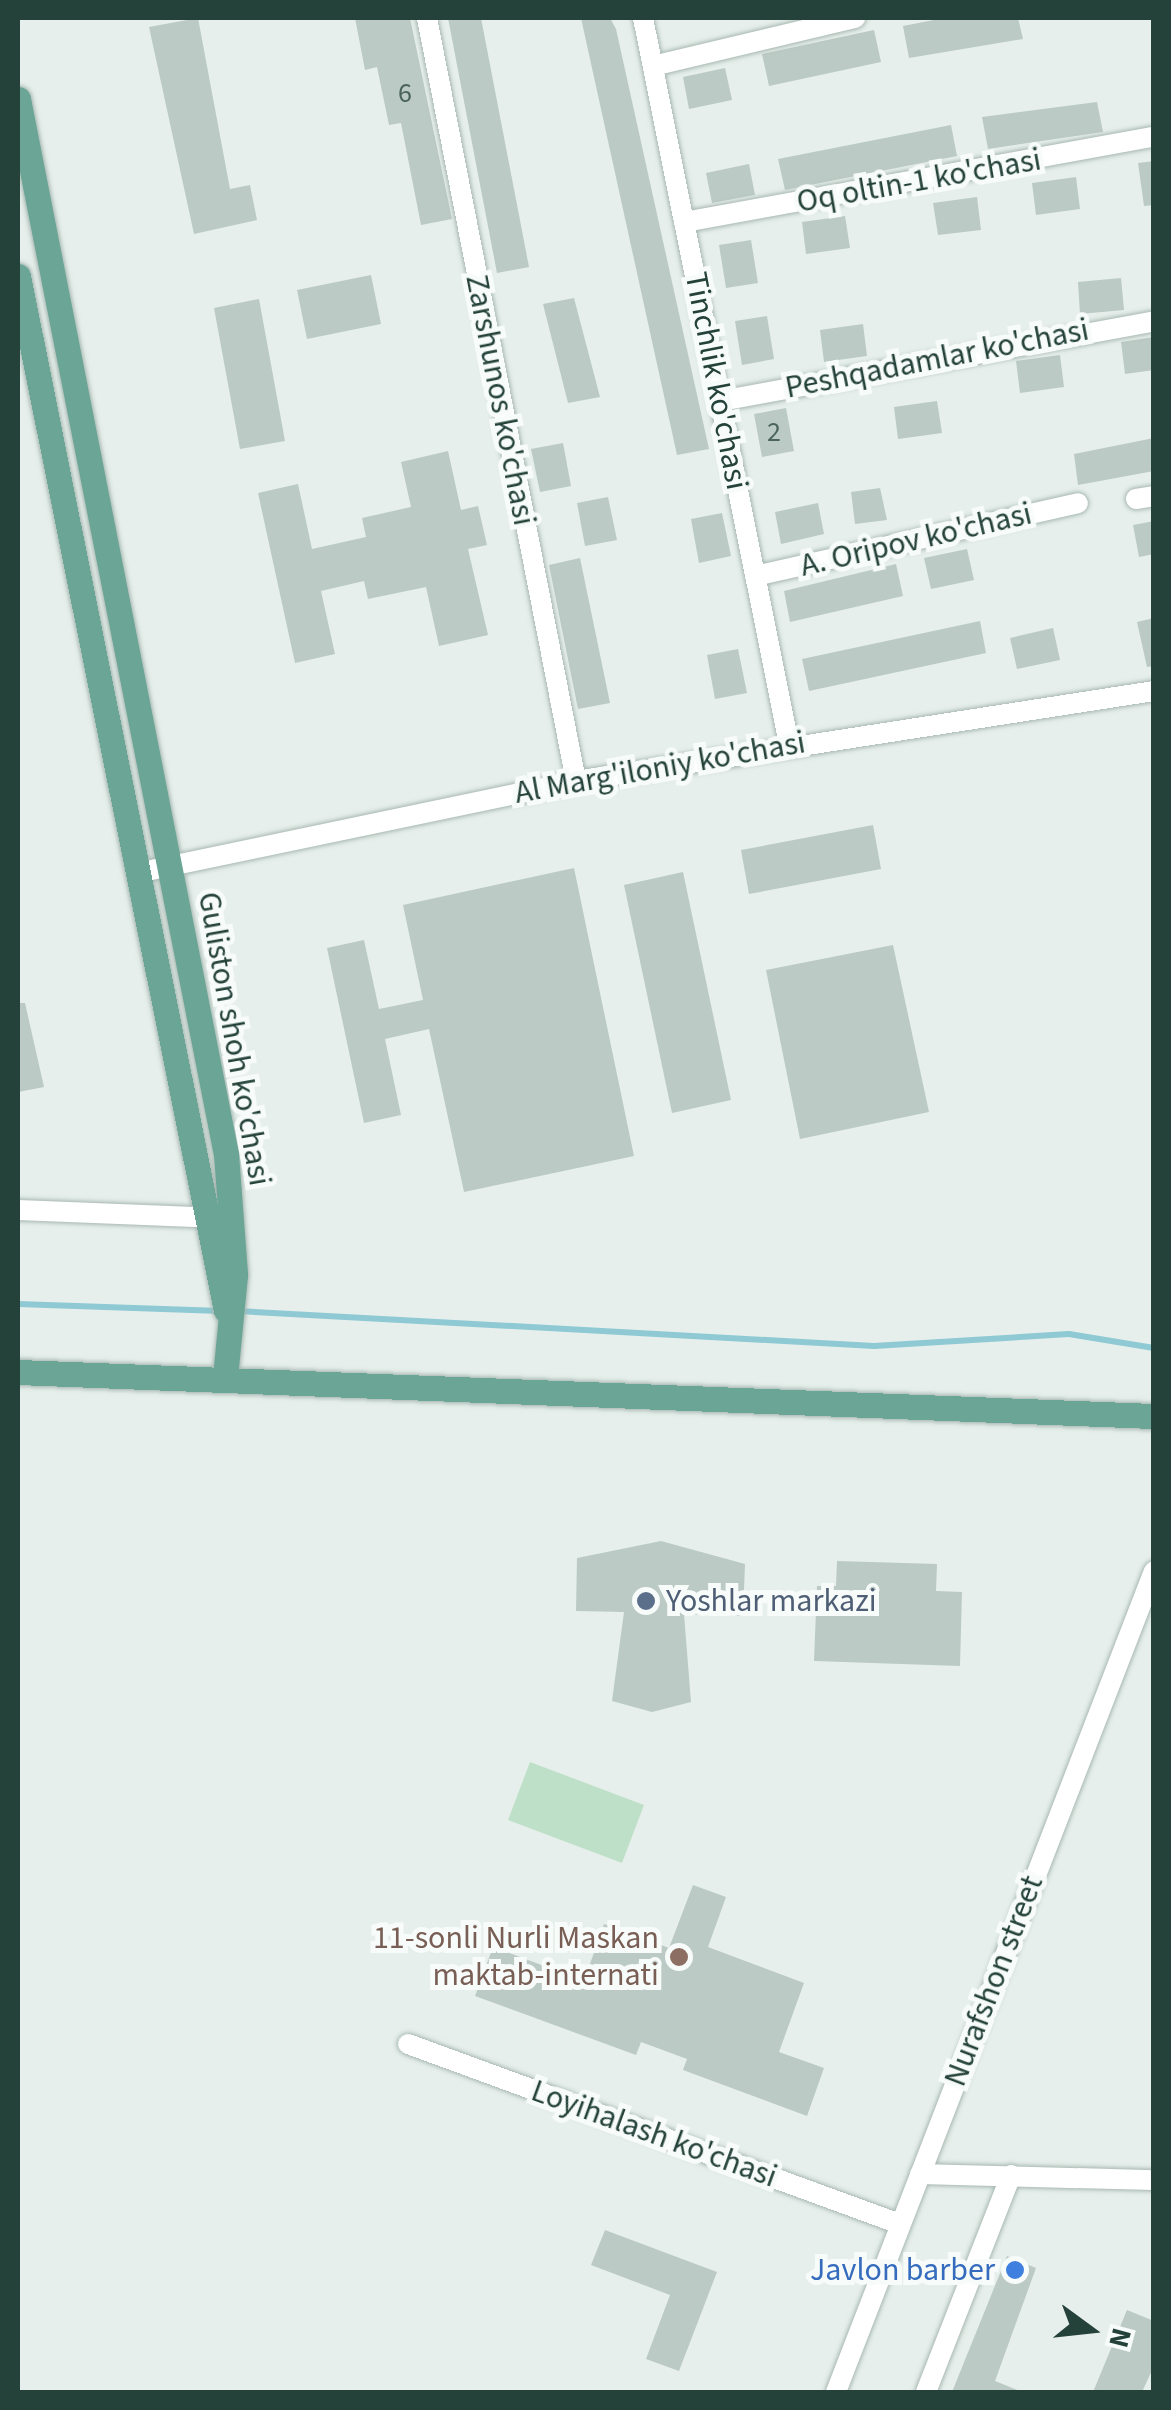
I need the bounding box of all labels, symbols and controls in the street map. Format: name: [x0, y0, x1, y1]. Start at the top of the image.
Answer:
house number: 6: [398, 76, 412, 110]
street label: Oq oltin-1 ko'chasi: [794, 141, 1044, 221]
street label: Tinchlik ko'chasi: [676, 269, 756, 493]
street label: Zarshunos ko'chasi: [457, 271, 543, 529]
street label: Peshqadamlar ko'chasi: [782, 311, 1092, 407]
house number: 2: [767, 415, 781, 449]
street label: A. Oripov ko'chasi: [796, 495, 1036, 585]
street label: Al Marg'iloniy ko'chasi: [512, 724, 808, 812]
street label: Guliston shoh ko'chasi: [189, 889, 279, 1189]
place label: Yoshlar markazi: [666, 1582, 877, 1620]
marker: Yoshlar markazi: [635, 1590, 657, 1612]
street label: Nurafshon street: [936, 1870, 1052, 2092]
place label: 11-sonli Nurli Maskan maktab-internati: [373, 1920, 659, 1995]
marker: 11-sonli Nurli Maskan maktab-internati: [668, 1946, 690, 1968]
street label: Loyihalash ko'chasi: [526, 2072, 782, 2196]
place label: Javlon barber: [810, 2251, 995, 2289]
marker: Javlon barber: [1004, 2259, 1026, 2281]
north arrow: [1041, 2280, 1141, 2380]
text: N: [1098, 2324, 1142, 2352]

